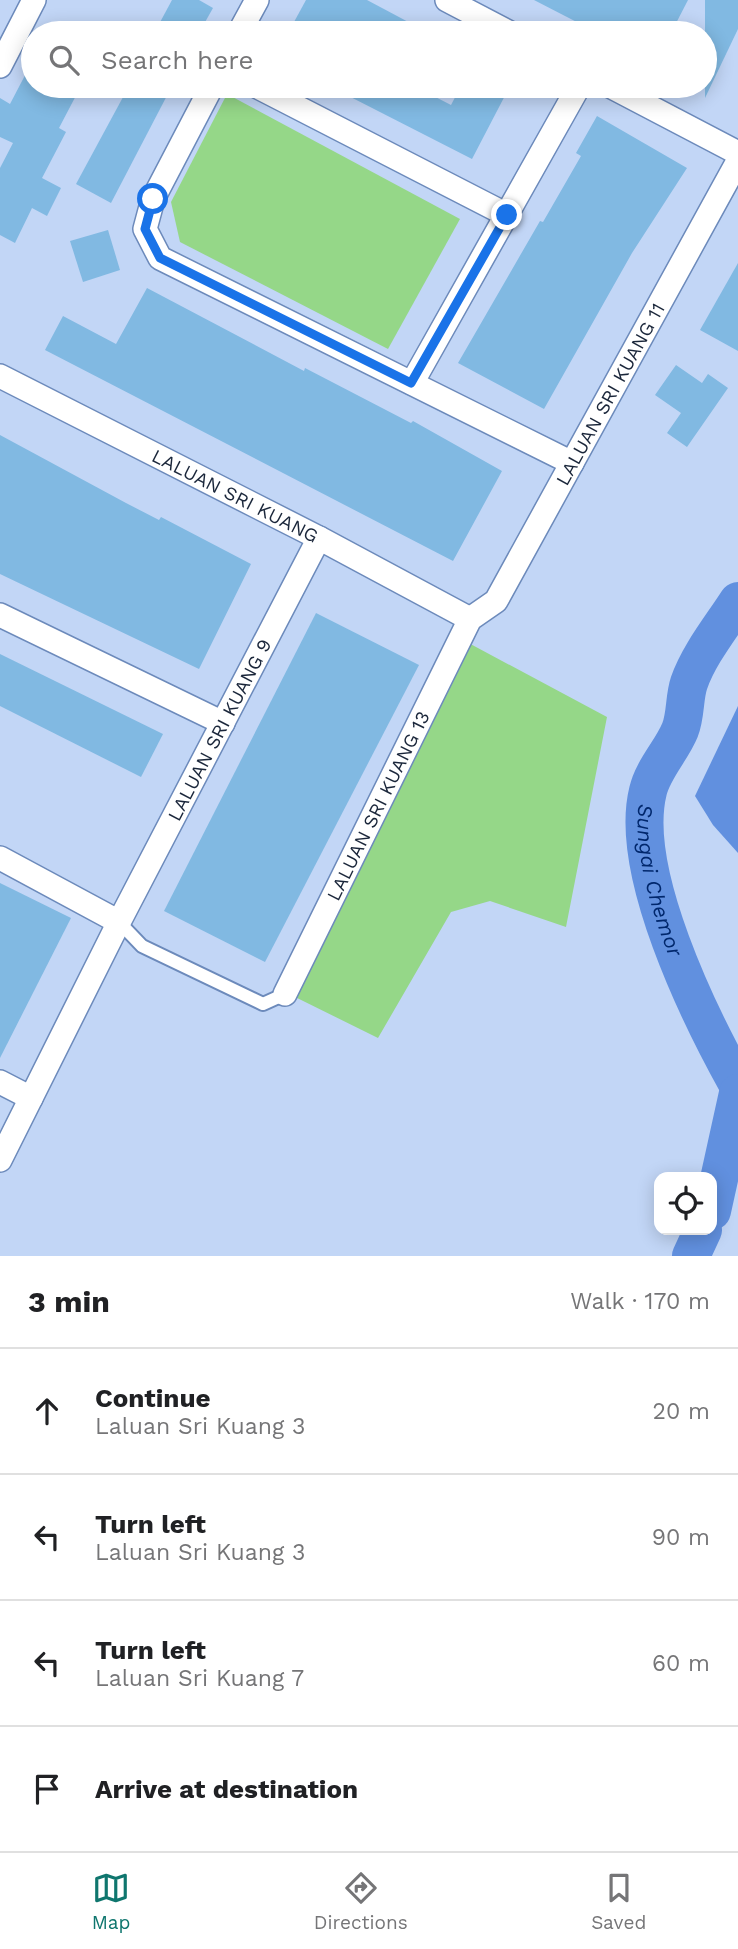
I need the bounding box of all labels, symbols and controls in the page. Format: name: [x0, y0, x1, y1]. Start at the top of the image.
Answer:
search box: [21, 21, 717, 98]
icon: search: [45, 41, 83, 79]
text: Search here: [101, 45, 253, 75]
route start: [137, 183, 168, 214]
route end: [491, 199, 522, 230]
street label: LALUAN SRI KUANG 11: [551, 299, 670, 489]
street label: LALUAN SRI KUANG: [148, 444, 322, 548]
street label: LALUAN SRI KUANG 9: [163, 635, 276, 825]
street label: LALUAN SRI KUANG 13: [322, 707, 435, 904]
water label: Sungai Chemor: [632, 803, 688, 960]
map controls: [654, 1172, 717, 1235]
button: locate: [654, 1172, 717, 1235]
text: 3 min: [28, 1284, 110, 1319]
text: Walk · 170 m: [570, 1288, 710, 1315]
text: Continue: [95, 1383, 211, 1413]
icon: ahead: [28, 1392, 66, 1430]
text: 20 m: [653, 1398, 710, 1425]
text: Laluan Sri Kuang 3: [95, 1413, 306, 1440]
text: Turn left: [95, 1509, 206, 1539]
icon: left: [28, 1518, 66, 1556]
text: 90 m: [652, 1524, 710, 1551]
text: Laluan Sri Kuang 3: [95, 1539, 306, 1566]
text: Turn left: [95, 1635, 206, 1665]
icon: left: [28, 1644, 66, 1682]
text: 60 m: [652, 1650, 710, 1677]
text: Laluan Sri Kuang 7: [95, 1665, 304, 1692]
icon: arrive: [28, 1770, 66, 1808]
text: Arrive at destination: [95, 1774, 358, 1804]
tab: Map: [92, 1869, 130, 1934]
tab: Directions: [314, 1869, 408, 1934]
tab: Saved: [591, 1869, 646, 1934]

